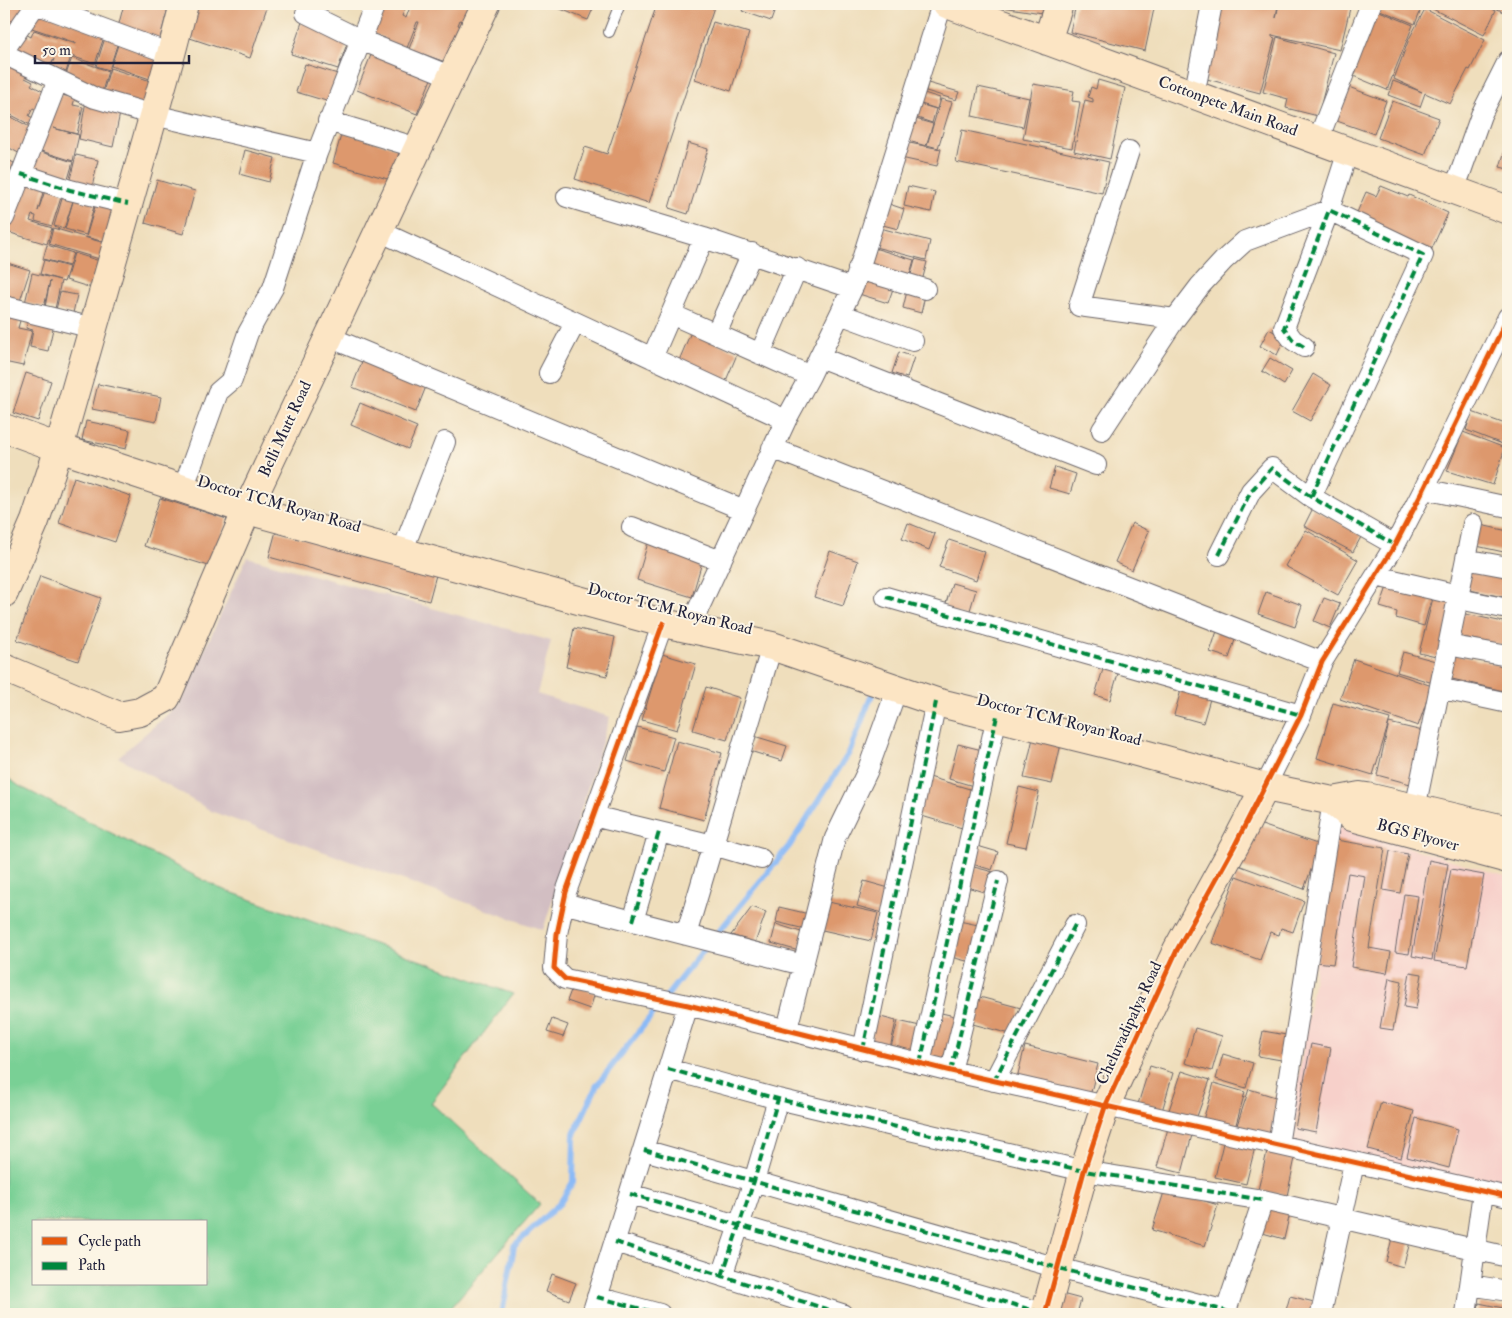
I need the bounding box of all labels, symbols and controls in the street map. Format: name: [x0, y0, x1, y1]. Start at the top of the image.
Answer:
scale bar: [35, 32, 189, 64]
text: 50 m: [42, 41, 71, 60]
street label: Cottonpete Main Road: [1155, 71, 1301, 142]
street label: Belli Mutt Road: [254, 378, 316, 480]
street label: Doctor TCM Royan Road: [195, 471, 363, 537]
street label: Doctor TCM Royan Road: [585, 579, 755, 639]
street label: Doctor TCM Royan Road: [974, 690, 1144, 750]
street label: BGS Flyover: [1375, 814, 1461, 856]
street label: Cheluvadipalya Road: [1092, 958, 1167, 1088]
legend: [32, 1220, 208, 1286]
text: Cycle path: [78, 1232, 141, 1252]
text: Path: [78, 1256, 105, 1275]

